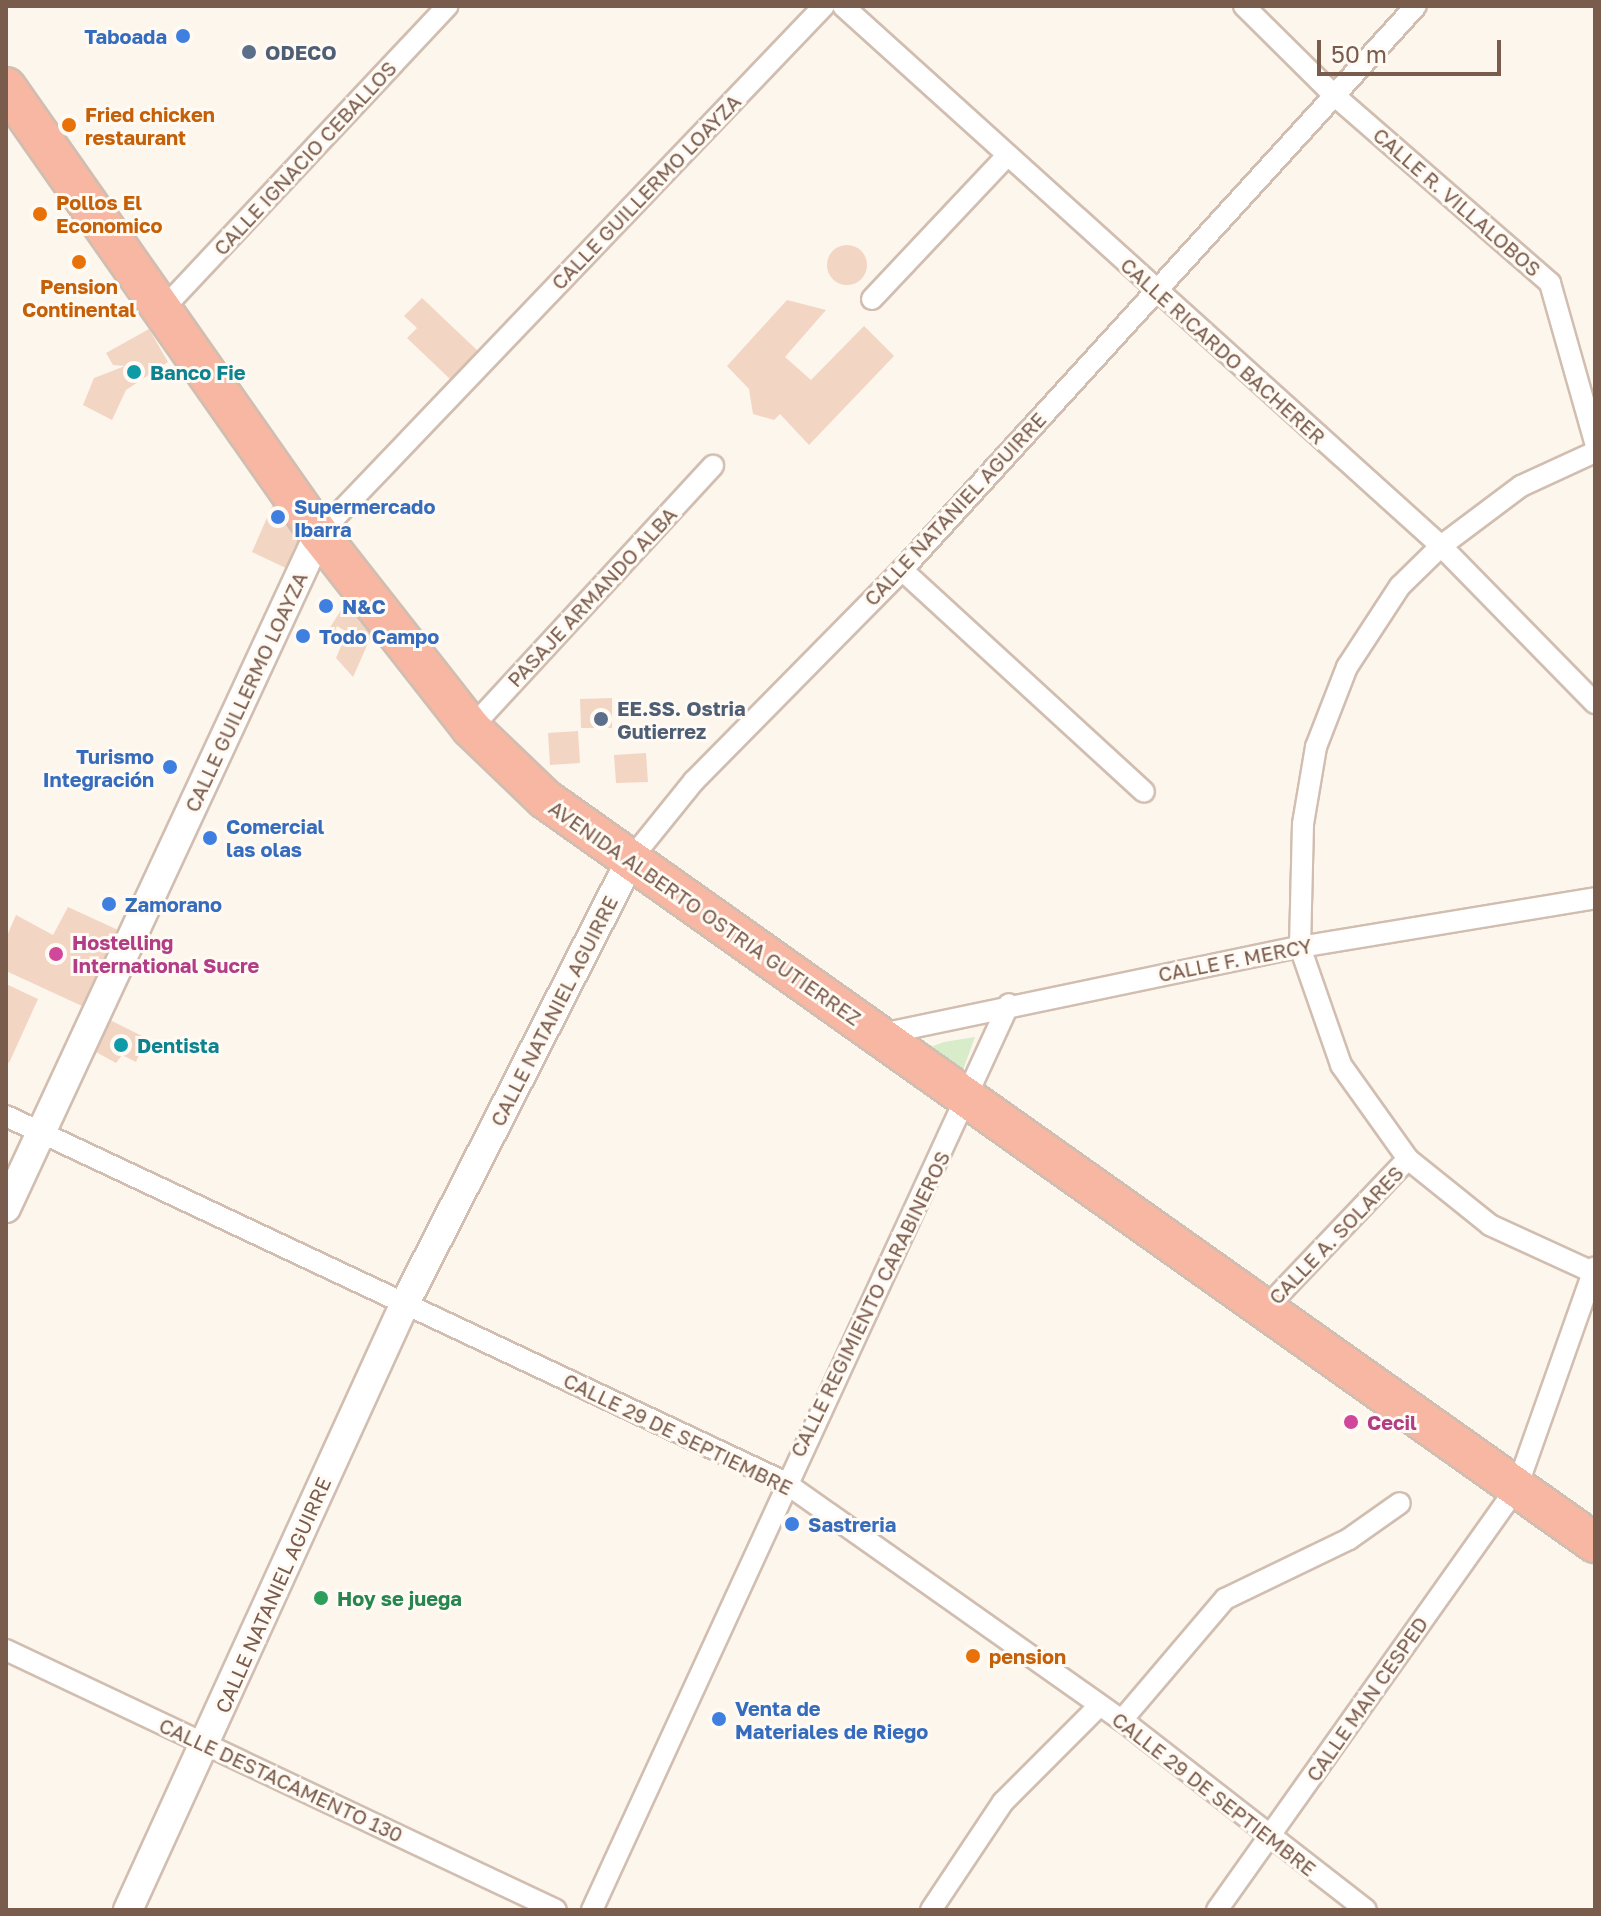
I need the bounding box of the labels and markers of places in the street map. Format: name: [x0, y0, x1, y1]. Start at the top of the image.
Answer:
place label: Taboada: [84, 24, 167, 48]
marker: Taboada: [174, 27, 192, 45]
place label: ODECO: [265, 40, 337, 64]
marker: ODECO: [240, 43, 258, 61]
place label: Fried chicken restaurant: [85, 102, 215, 149]
marker: Fried chicken restaurant: [60, 116, 78, 134]
place label: Pollos El Economico: [56, 190, 162, 237]
marker: Pollos El Economico: [31, 205, 49, 223]
marker: Pension Continental: [70, 253, 88, 271]
place label: Pension Continental: [22, 274, 136, 321]
place label: Banco Fie: [150, 360, 245, 384]
marker: Banco Fie: [125, 363, 143, 381]
place label: Supermercado Ibarra: [294, 494, 435, 541]
marker: Supermercado Ibarra: [269, 508, 287, 526]
place label: N&C: [342, 594, 386, 618]
marker: N&C: [317, 597, 335, 615]
place label: Todo Campo: [319, 624, 439, 648]
marker: Todo Campo: [294, 627, 312, 645]
place label: EE.SS. Ostria Gutierrez: [617, 696, 746, 743]
marker: EE.SS. Ostria Gutierrez: [592, 710, 610, 728]
place label: Turismo Integración: [43, 744, 154, 791]
marker: Turismo Integración: [161, 758, 179, 776]
place label: Comercial las olas: [226, 814, 324, 861]
marker: Comercial las olas: [201, 829, 219, 847]
place label: Zamorano: [125, 892, 222, 916]
marker: Zamorano: [100, 895, 118, 913]
place label: Hostelling International Sucre: [72, 930, 259, 977]
marker: Hostelling International Sucre: [47, 945, 65, 963]
place label: Dentista: [137, 1033, 219, 1057]
marker: Dentista: [112, 1036, 130, 1054]
place label: Cecil: [1367, 1410, 1417, 1434]
marker: Cecil: [1342, 1413, 1360, 1431]
place label: Sastreria: [808, 1512, 896, 1536]
marker: Sastreria: [783, 1515, 801, 1533]
place label: Hoy se juega: [337, 1586, 462, 1610]
marker: Hoy se juega: [312, 1589, 330, 1607]
place label: pension: [989, 1644, 1066, 1668]
marker: pension: [964, 1647, 982, 1665]
place label: Venta de Materiales de Riego: [735, 1696, 928, 1743]
marker: Venta de Materiales de Riego: [710, 1710, 728, 1728]

